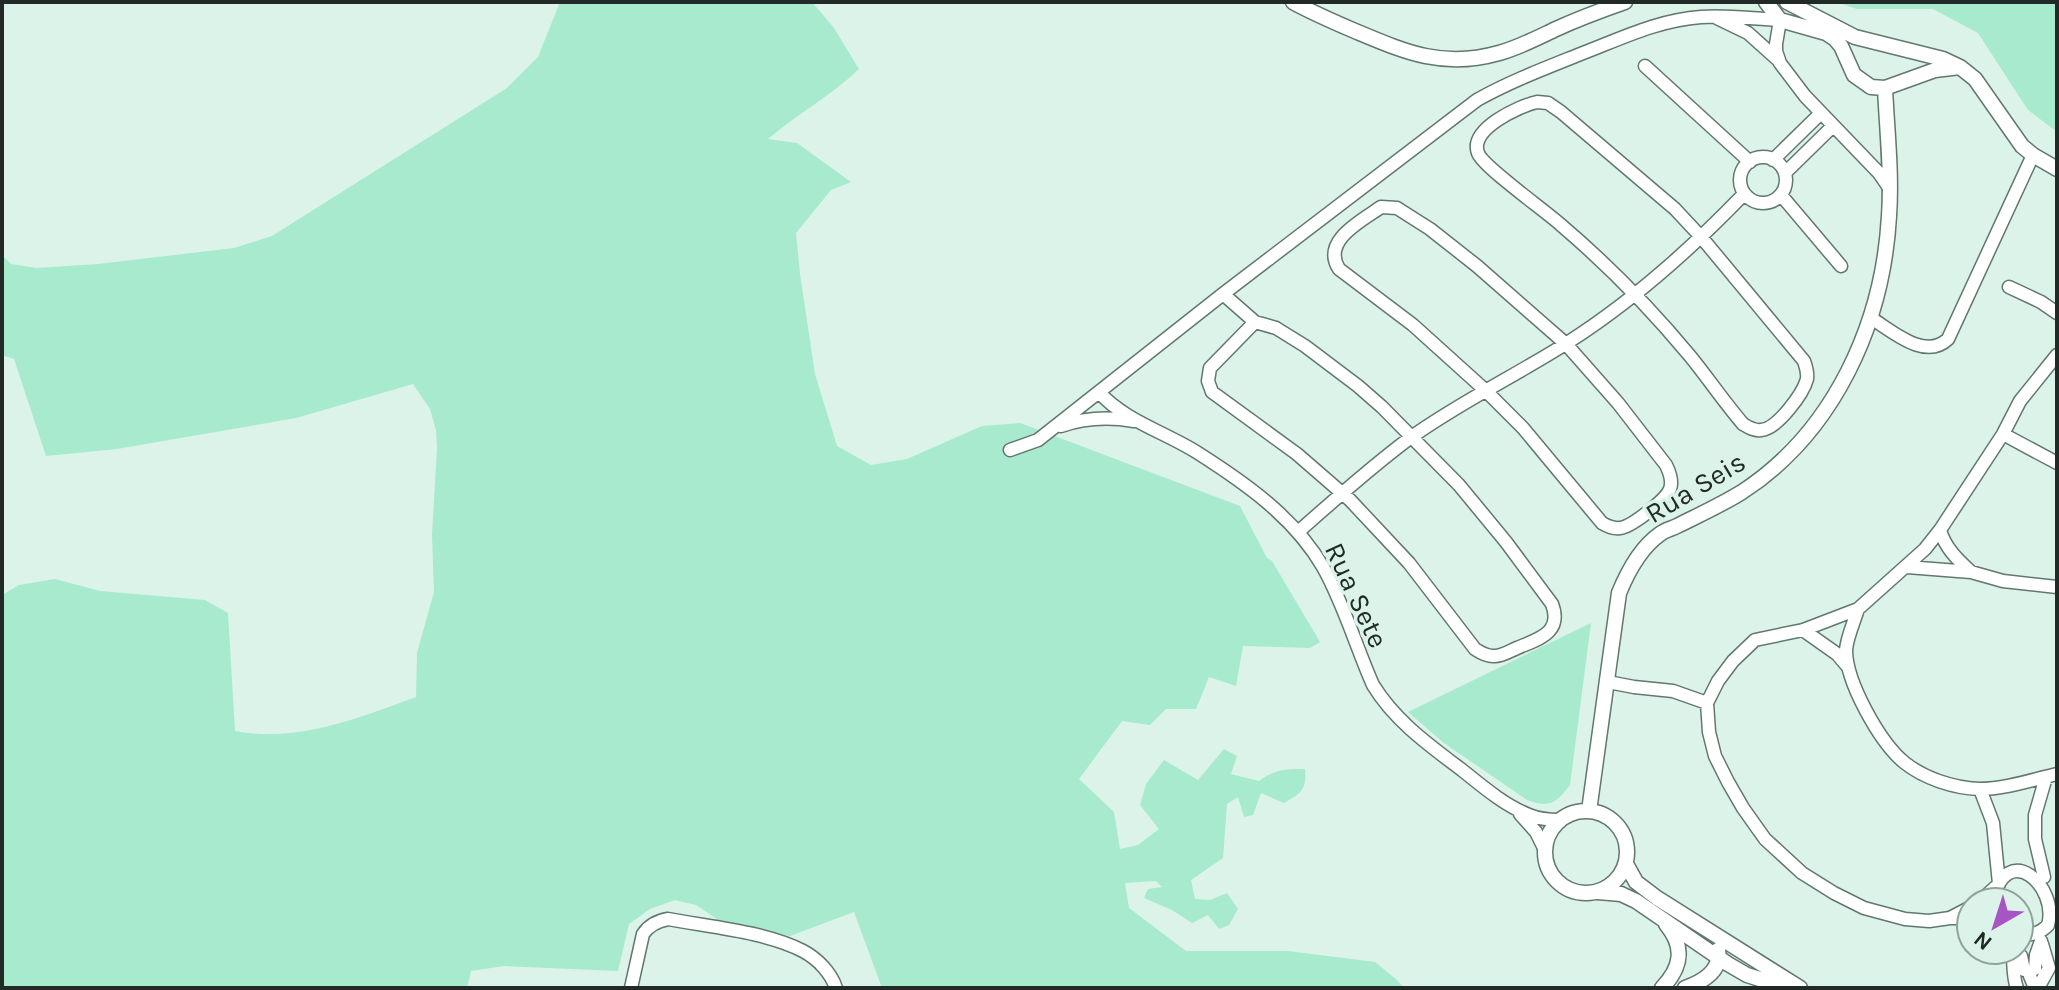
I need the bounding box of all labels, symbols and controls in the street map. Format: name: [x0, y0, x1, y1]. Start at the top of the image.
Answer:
street label: Rua Seis: [1639, 445, 1751, 530]
street label: Rua Sete: [1318, 537, 1395, 653]
north arrow: [1955, 886, 2035, 966]
text: N: [1969, 926, 1997, 956]

